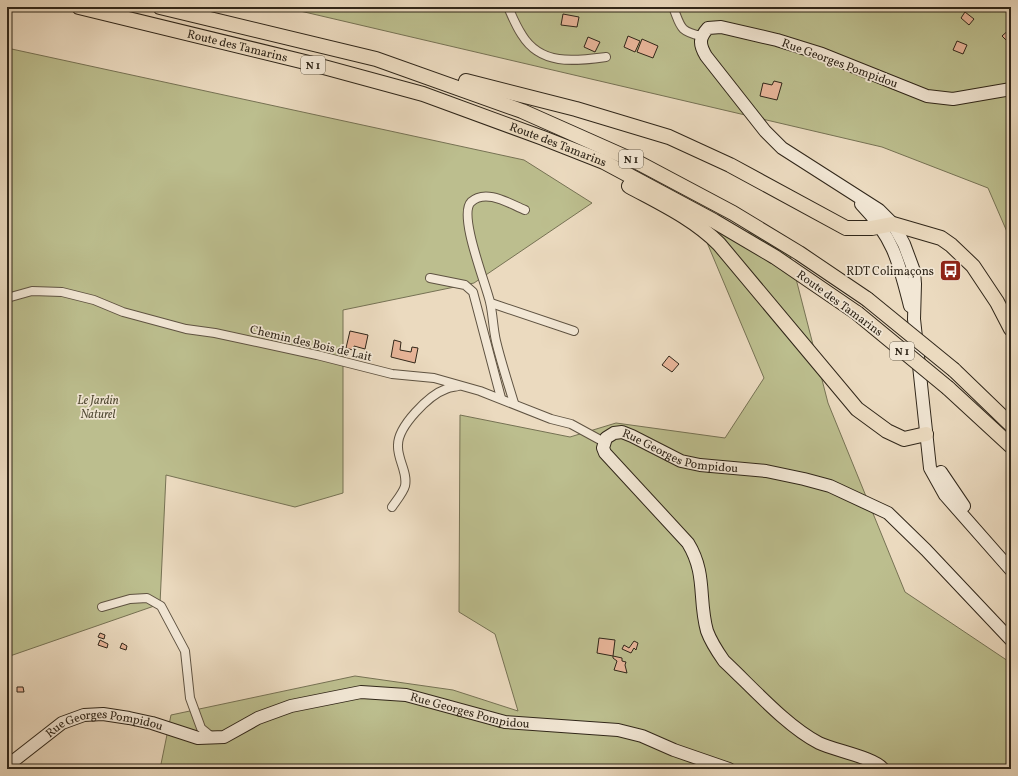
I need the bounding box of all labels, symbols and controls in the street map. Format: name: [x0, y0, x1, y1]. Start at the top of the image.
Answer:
street label: Route des Tamarins: [185, 27, 289, 66]
street label: Rue Georges Pompidou: [779, 35, 900, 92]
road number: N 1: [301, 56, 325, 74]
street label: Route des Tamarins: [507, 119, 609, 171]
road number: N 1: [619, 150, 643, 168]
bus stop icon: RDT Colimaçons: [937, 258, 963, 284]
place label: RDT Colimaçons: [846, 264, 934, 280]
street label: Route des Tamarins: [793, 267, 886, 340]
street label: Chemin des Bois de Lait: [248, 322, 373, 366]
road number: N 1: [890, 342, 914, 360]
park label: Le Jardin Naturel: [77, 393, 119, 423]
street label: Rue Georges Pompidou: [620, 426, 739, 477]
street label: Rue Georges Pompidou: [408, 689, 530, 733]
street label: Rue Georges Pompidou: [43, 707, 165, 742]

